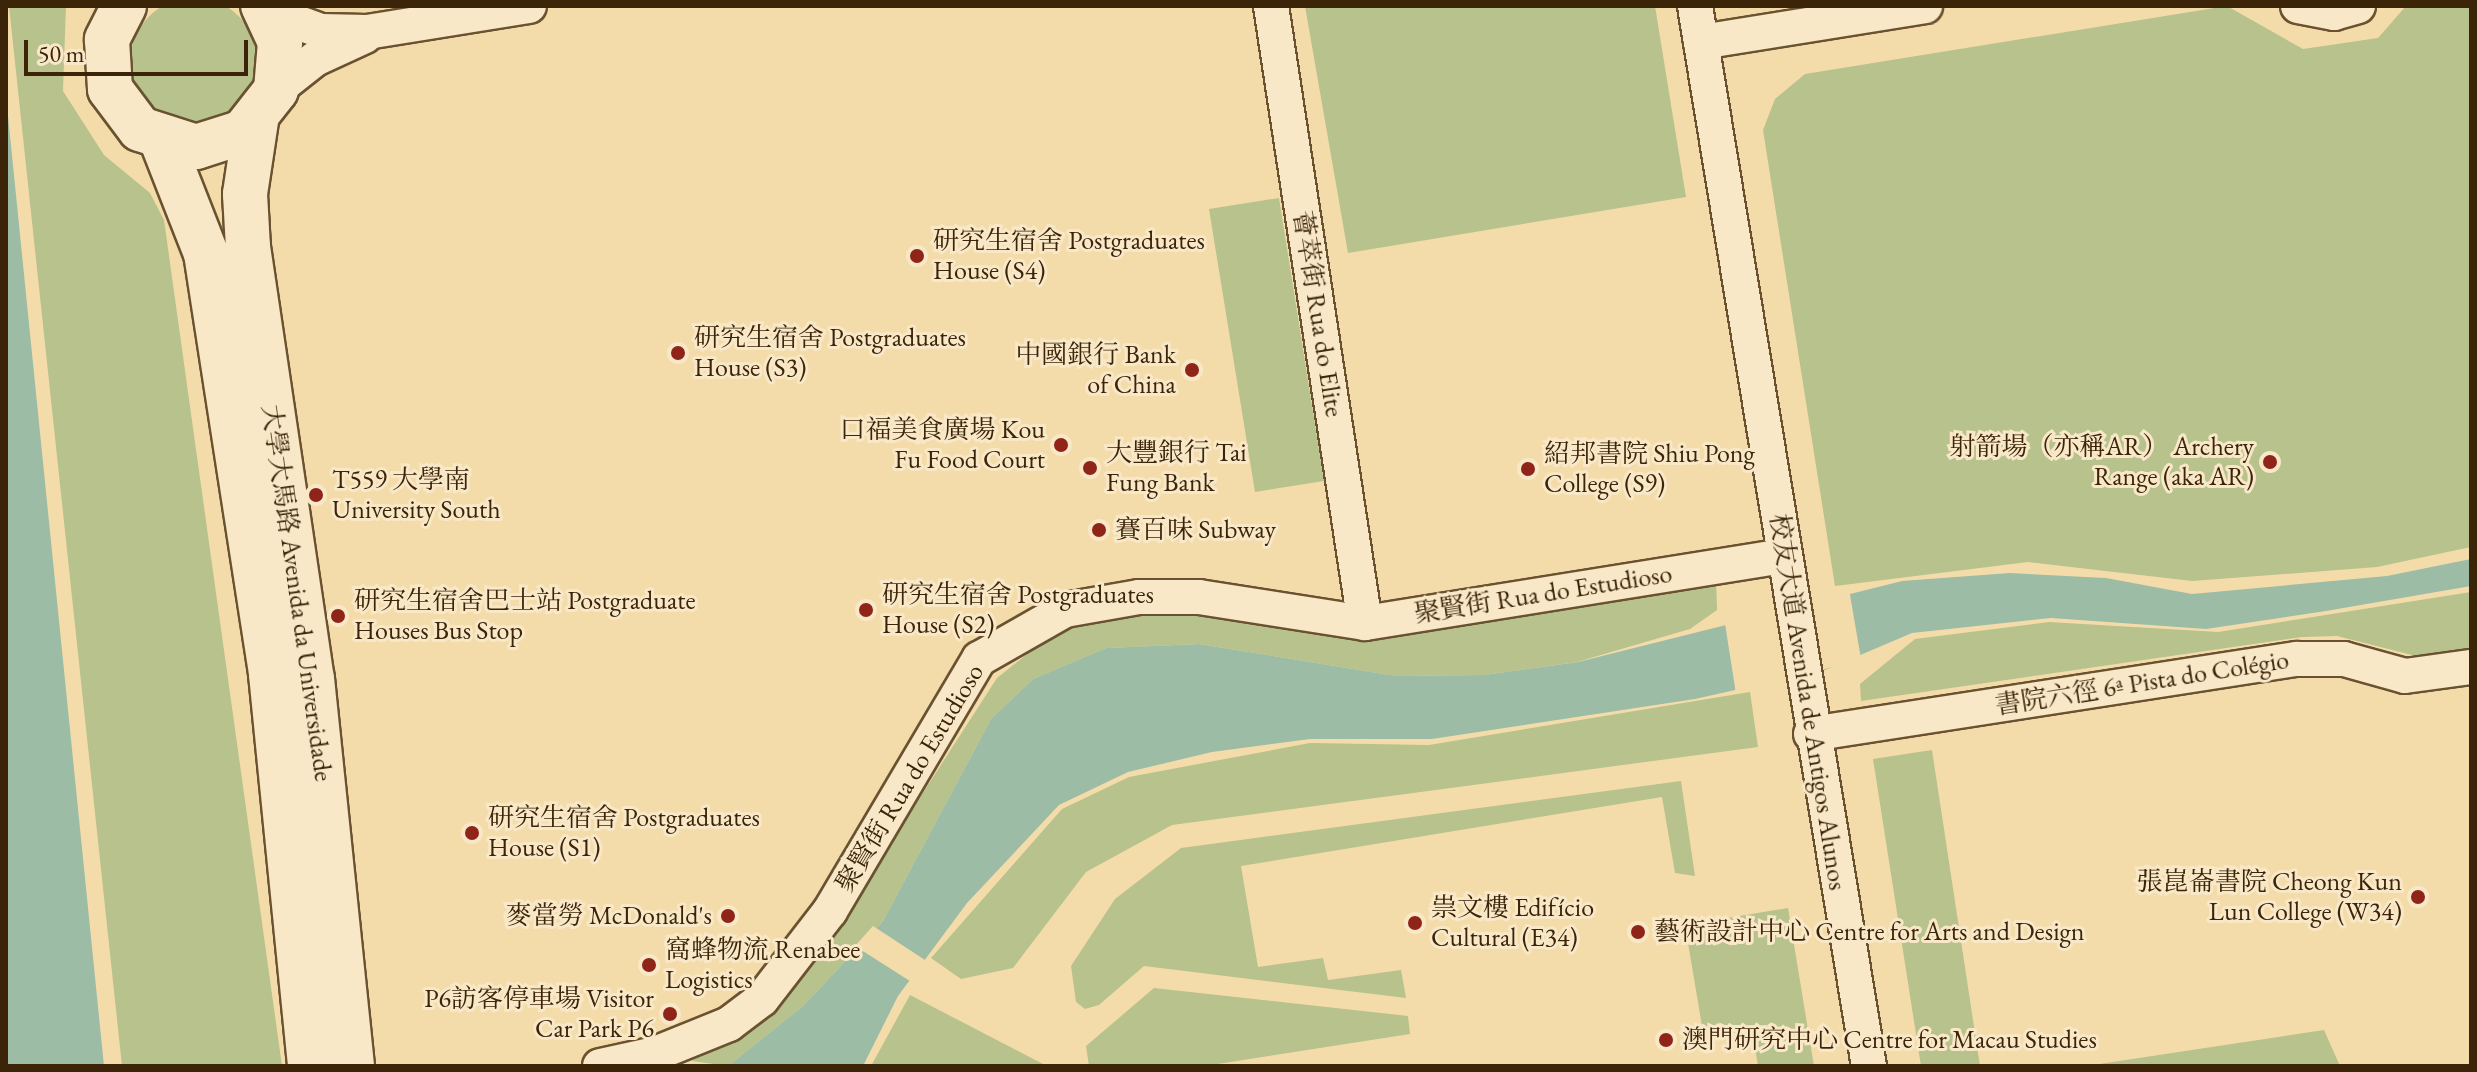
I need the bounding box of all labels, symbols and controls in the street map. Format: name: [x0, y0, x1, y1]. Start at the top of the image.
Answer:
scale bar: [28, 24, 252, 74]
text: 50 m: [38, 38, 85, 69]
street label: 薈萃街 Rua do Elite: [1286, 209, 1350, 419]
place label: 研究生宿舍 Postgraduates House (S4): [933, 225, 1205, 286]
marker: 研究生宿舍 Postgraduates House (S4): [908, 247, 926, 265]
place label: 研究生宿舍 Postgraduates House (S3): [694, 322, 966, 384]
place label: 中國銀行 Bank of China: [1015, 339, 1176, 400]
marker: 研究生宿舍 Postgraduates House (S3): [669, 344, 687, 362]
marker: 中國銀行 Bank of China: [1183, 361, 1201, 379]
street label: 大學大馬路 Avenida da Universidade: [255, 403, 339, 783]
place label: 口福美食廣場 Kou Fu Food Court: [840, 414, 1045, 476]
place label: 射箭場（亦稱AR） Archery Range (aka AR): [1949, 431, 2254, 492]
marker: 口福美食廣場 Kou Fu Food Court: [1052, 436, 1070, 454]
place label: 大豐銀行 Tai Fung Bank: [1106, 437, 1247, 498]
place label: 紹邦書院 Shiu Pong College (S9): [1544, 438, 1755, 500]
marker: 射箭場（亦稱AR） Archery Range (aka AR): [2261, 453, 2279, 471]
marker: 大豐銀行 Tai Fung Bank: [1081, 459, 1099, 477]
marker: 紹邦書院 Shiu Pong College (S9): [1519, 460, 1537, 478]
place label: T559 大學南 University South: [332, 464, 501, 526]
marker: T559 大學南 University South: [307, 486, 325, 504]
street label: 校友大道 Avenida de Antigos Alunos: [1763, 512, 1853, 892]
place label: 賽百味 Subway: [1115, 514, 1276, 546]
marker: 賽百味 Subway: [1090, 521, 1108, 539]
street label: 聚賢街 Rua do Estudioso: [1412, 558, 1674, 630]
place label: 研究生宿舍 Postgraduates House (S2): [882, 579, 1154, 640]
place label: 研究生宿舍巴士站 Postgraduate Houses Bus Stop: [354, 585, 696, 646]
marker: 研究生宿舍 Postgraduates House (S2): [857, 601, 875, 619]
marker: 研究生宿舍巴士站 Postgraduate Houses Bus Stop: [329, 607, 347, 625]
street label: 書院六徑 6ª Pista do Colégio: [1993, 644, 2291, 722]
street label: 聚賢街 Rua do Estudioso: [829, 658, 991, 898]
place label: 研究生宿舍 Postgraduates House (S1): [488, 802, 760, 864]
marker: 研究生宿舍 Postgraduates House (S1): [463, 824, 481, 842]
place label: 張崑崙書院 Cheong Kun Lun College (W34): [2137, 866, 2402, 928]
marker: 張崑崙書院 Cheong Kun Lun College (W34): [2409, 888, 2427, 906]
place label: 祟文樓 Edifício Cultural (E34): [1431, 892, 1594, 954]
place label: 麥當勞 McDonald's: [506, 900, 712, 932]
marker: 麥當勞 McDonald's: [719, 907, 737, 925]
marker: 祟文樓 Edifício Cultural (E34): [1406, 914, 1424, 932]
place label: 藝術設計中心 Centre for Arts and Design: [1654, 916, 2085, 948]
marker: 藝術設計中心 Centre for Arts and Design: [1629, 923, 1647, 941]
place label: 窩蜂物流 Renabee Logistics: [665, 934, 860, 996]
marker: 窩蜂物流 Renabee Logistics: [640, 956, 658, 974]
place label: P6訪客停車場 Visitor Car Park P6: [424, 983, 654, 1044]
marker: P6訪客停車場 Visitor Car Park P6: [661, 1005, 679, 1023]
place label: 澳門研究中心 Centre for Macau Studies: [1682, 1024, 2097, 1056]
marker: 澳門研究中心 Centre for Macau Studies: [1657, 1031, 1675, 1049]

